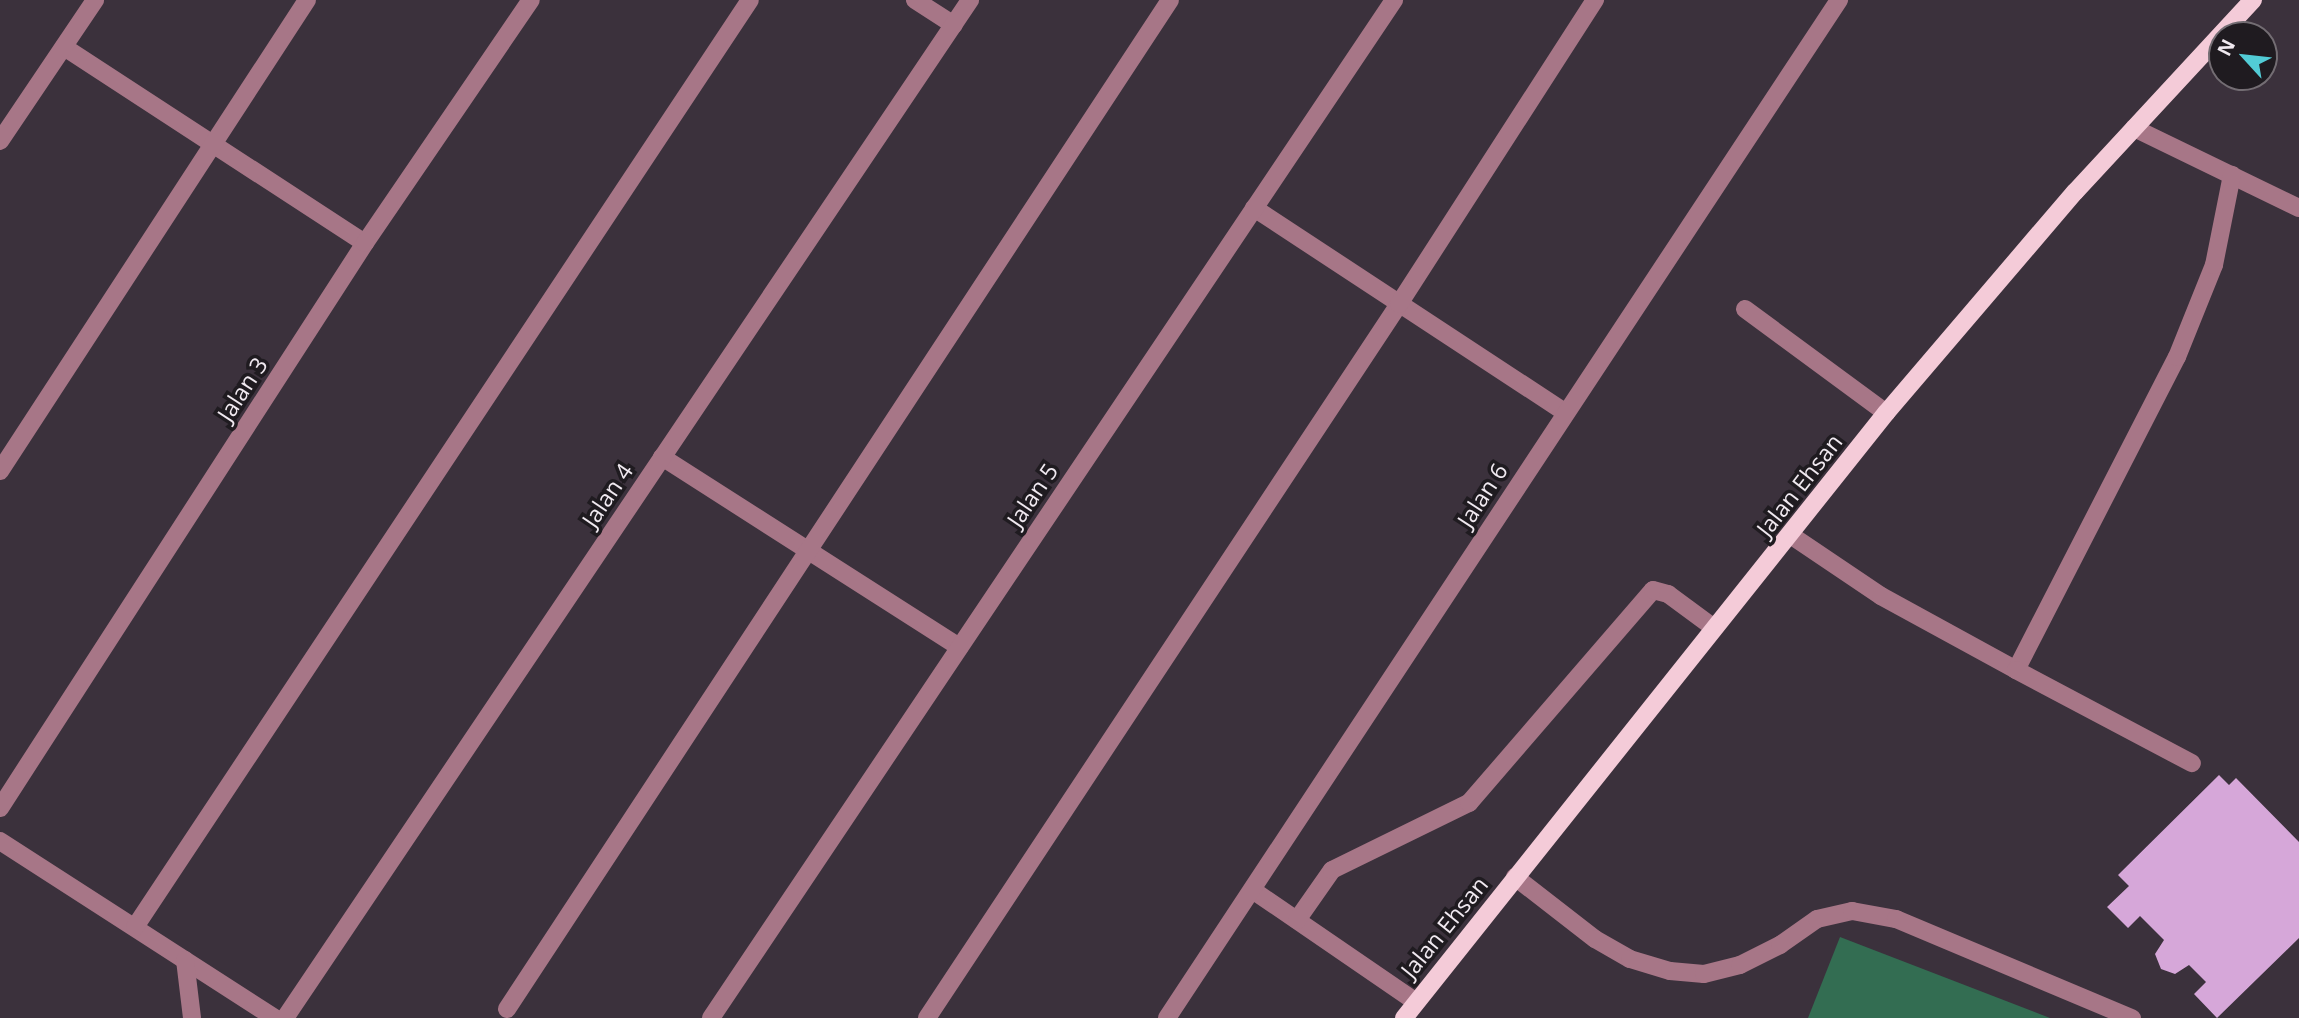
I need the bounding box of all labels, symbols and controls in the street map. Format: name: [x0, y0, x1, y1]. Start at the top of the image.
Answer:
north arrow: [2208, 21, 2278, 91]
text: N: [2211, 35, 2241, 60]
street label: Jalan 3: [211, 352, 273, 426]
street label: Jalan Ehsan: [1750, 428, 1848, 542]
street label: Jalan 4: [576, 458, 638, 532]
street label: Jalan 5: [1001, 458, 1063, 532]
street label: Jalan 6: [1451, 458, 1513, 532]
street label: Jalan Ehsan: [1395, 871, 1493, 983]

